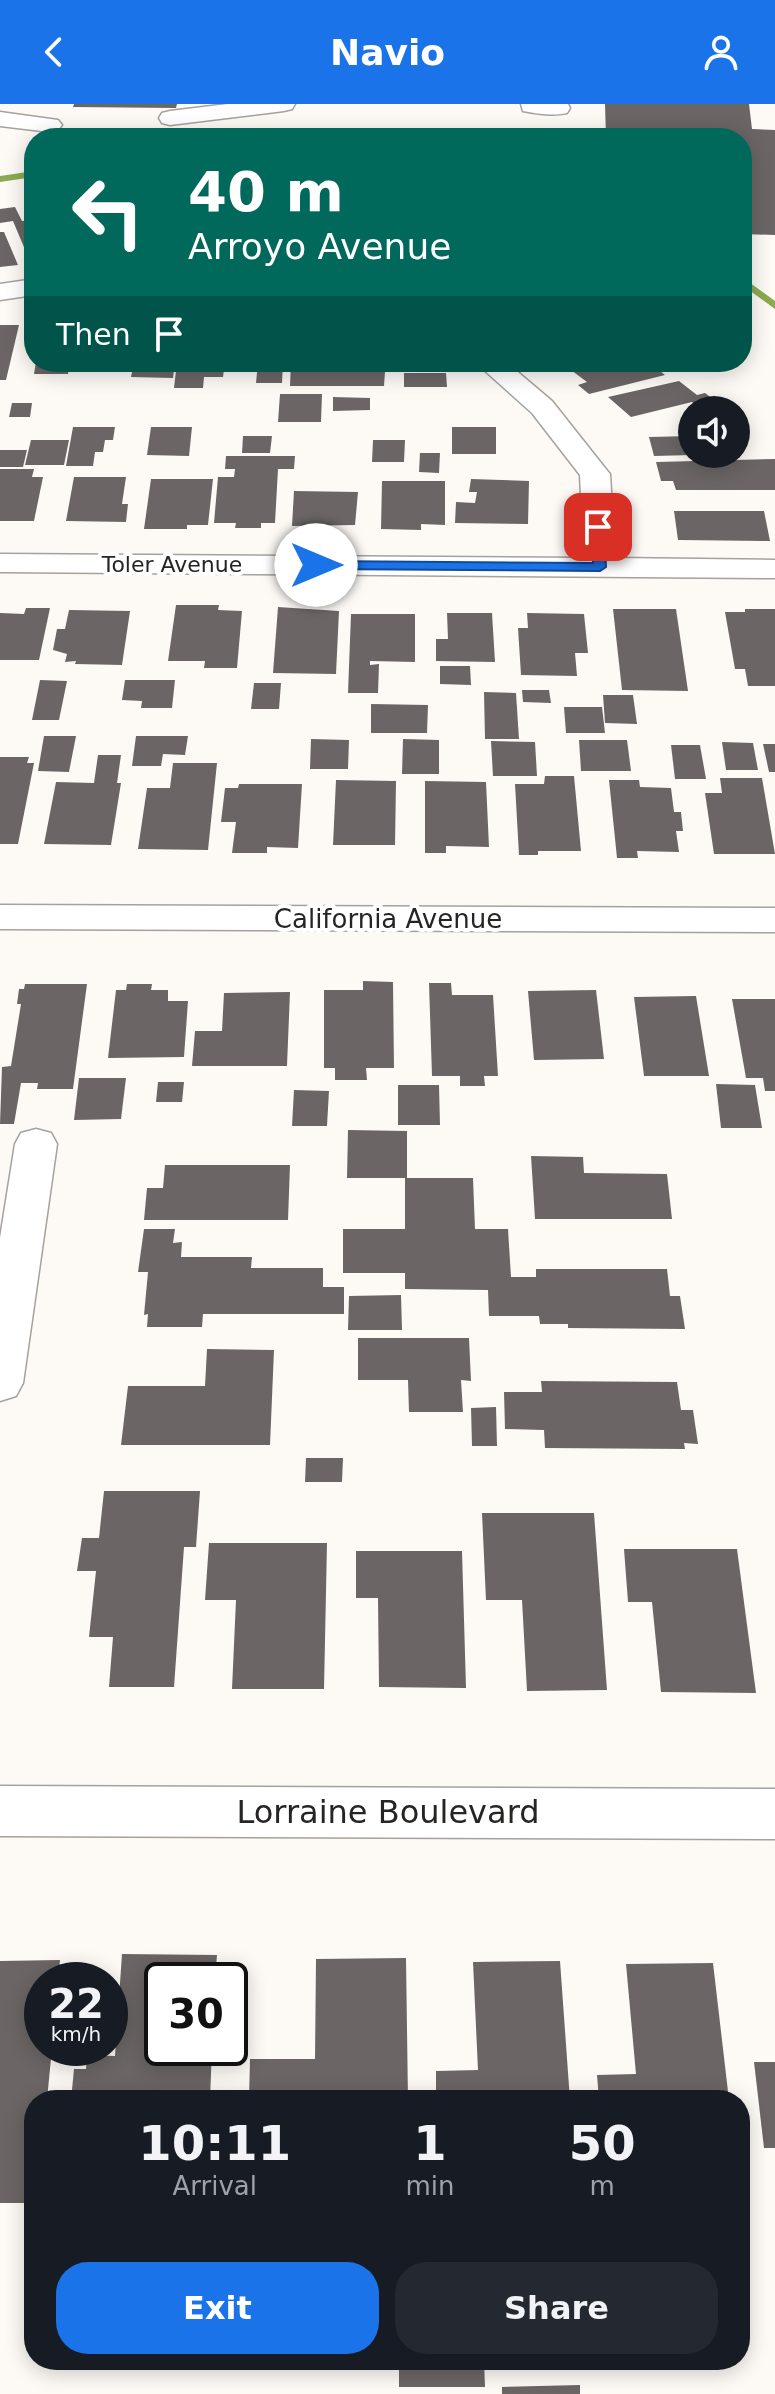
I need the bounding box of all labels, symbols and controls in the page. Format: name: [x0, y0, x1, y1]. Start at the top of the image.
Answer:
icon: back: [32, 30, 76, 74]
icon: person: [699, 30, 743, 74]
text: Navio: [330, 32, 445, 73]
text: 40 m: [188, 159, 344, 224]
icon: left: [56, 160, 160, 264]
text: Arroyo Avenue: [188, 226, 451, 267]
icon: arrive: [147, 312, 191, 356]
text: Then: [56, 317, 131, 352]
map controls: [678, 396, 750, 468]
button: sound: [678, 396, 750, 468]
pin: [564, 493, 632, 561]
icon: arrive: [576, 505, 620, 549]
position arrow: [274, 523, 358, 607]
street label: Toler Avenue: [101, 552, 242, 577]
street label: California Avenue: [274, 904, 502, 934]
street label: Lorraine Boulevard: [236, 1793, 540, 1831]
speed limit sign: 30: [144, 1962, 248, 2066]
text: 22: [48, 1981, 104, 2027]
text: km/h: [51, 2022, 101, 2046]
text: 10:11: [138, 2115, 291, 2171]
text: 1: [413, 2115, 447, 2171]
text: 50: [569, 2115, 636, 2171]
text: Arrival: [173, 2171, 257, 2201]
text: min: [405, 2171, 455, 2201]
text: m: [590, 2171, 615, 2201]
button: Exit: [56, 2262, 379, 2354]
button: Share: [395, 2262, 718, 2354]

